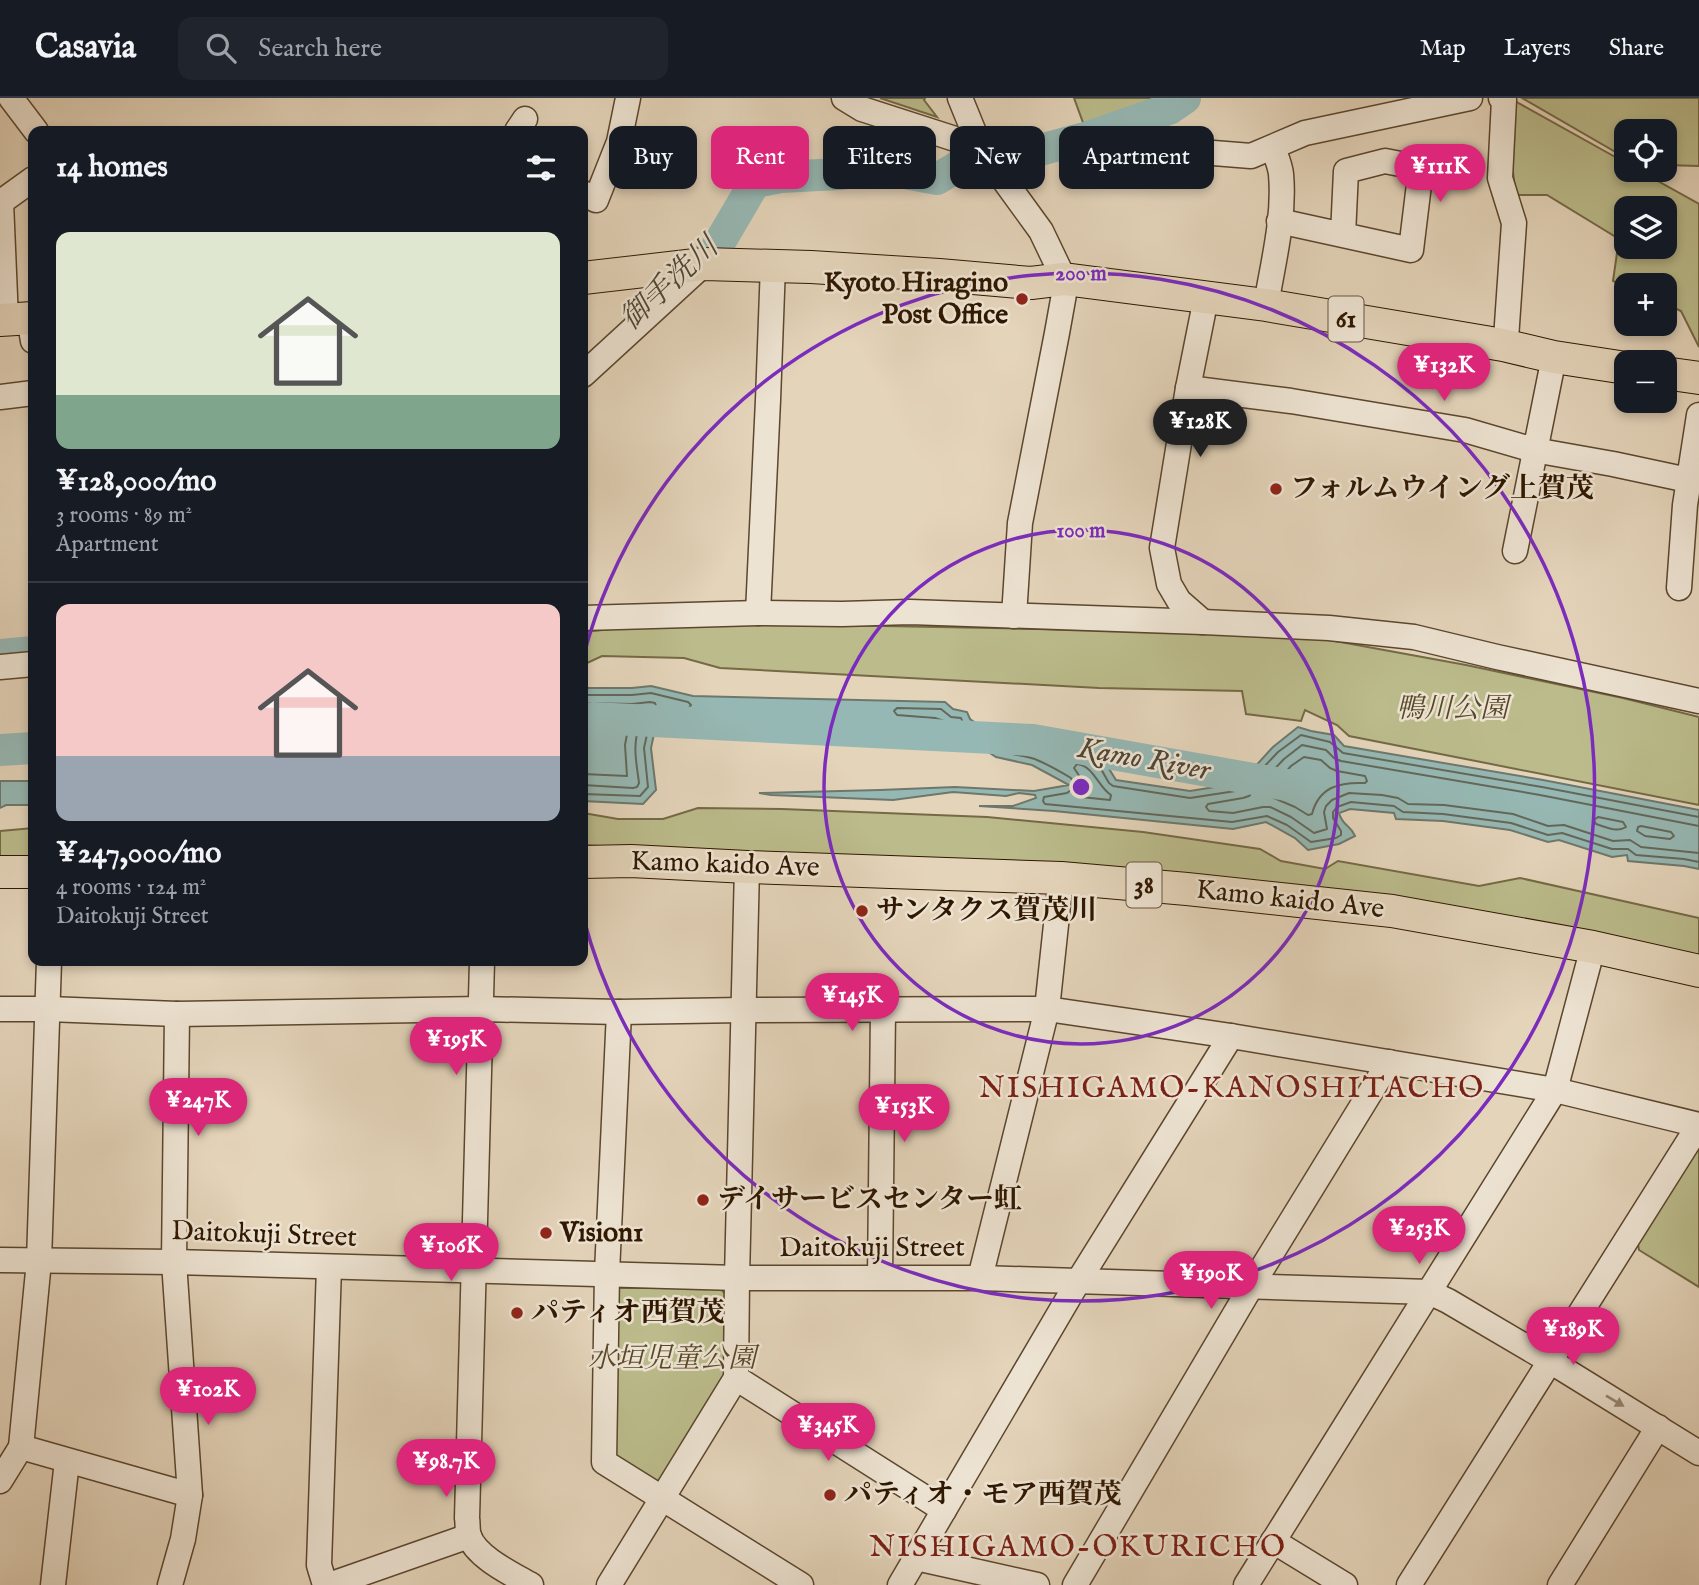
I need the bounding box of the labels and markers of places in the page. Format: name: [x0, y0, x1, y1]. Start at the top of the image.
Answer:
pin: ¥111K: [1391, 144, 1489, 204]
place label: Kyoto Hiragino Post Office: [824, 266, 1008, 333]
marker: Kyoto Hiragino Post Office: [1014, 291, 1030, 307]
pin: ¥132K: [1395, 344, 1493, 403]
pin: ¥128K: [1151, 400, 1249, 459]
place label: フォルムウイング上賀茂: [1290, 472, 1594, 507]
marker: フォルムウイング上賀茂: [1268, 481, 1284, 497]
centre of rings: [1069, 775, 1093, 799]
place label: サンタクス賀茂川: [876, 894, 1097, 929]
marker: サンタクス賀茂川: [854, 903, 870, 919]
pin: ¥145K: [803, 974, 901, 1033]
pin: ¥195K: [407, 1018, 505, 1077]
pin: ¥247K: [149, 1079, 247, 1138]
pin: ¥153K: [855, 1084, 953, 1144]
place label: デイサービスセンター虹: [717, 1183, 1022, 1218]
marker: デイサービスセンター虹: [695, 1192, 711, 1208]
pin: ¥253K: [1370, 1206, 1468, 1266]
place label: Vision1: [559, 1216, 643, 1251]
pin: ¥106K: [402, 1224, 500, 1283]
marker: Vision1: [538, 1225, 554, 1241]
pin: ¥190K: [1162, 1252, 1260, 1311]
place label: パティオ西賀茂: [531, 1296, 725, 1331]
marker: パティオ西賀茂: [509, 1305, 525, 1321]
pin: ¥189K: [1524, 1308, 1622, 1367]
pin: ¥102K: [159, 1368, 257, 1427]
pin: ¥345K: [779, 1404, 877, 1463]
pin: ¥98.7K: [389, 1440, 503, 1499]
place label: パティオ・モア西賀茂: [844, 1478, 1122, 1513]
marker: パティオ・モア西賀茂: [822, 1487, 838, 1503]

